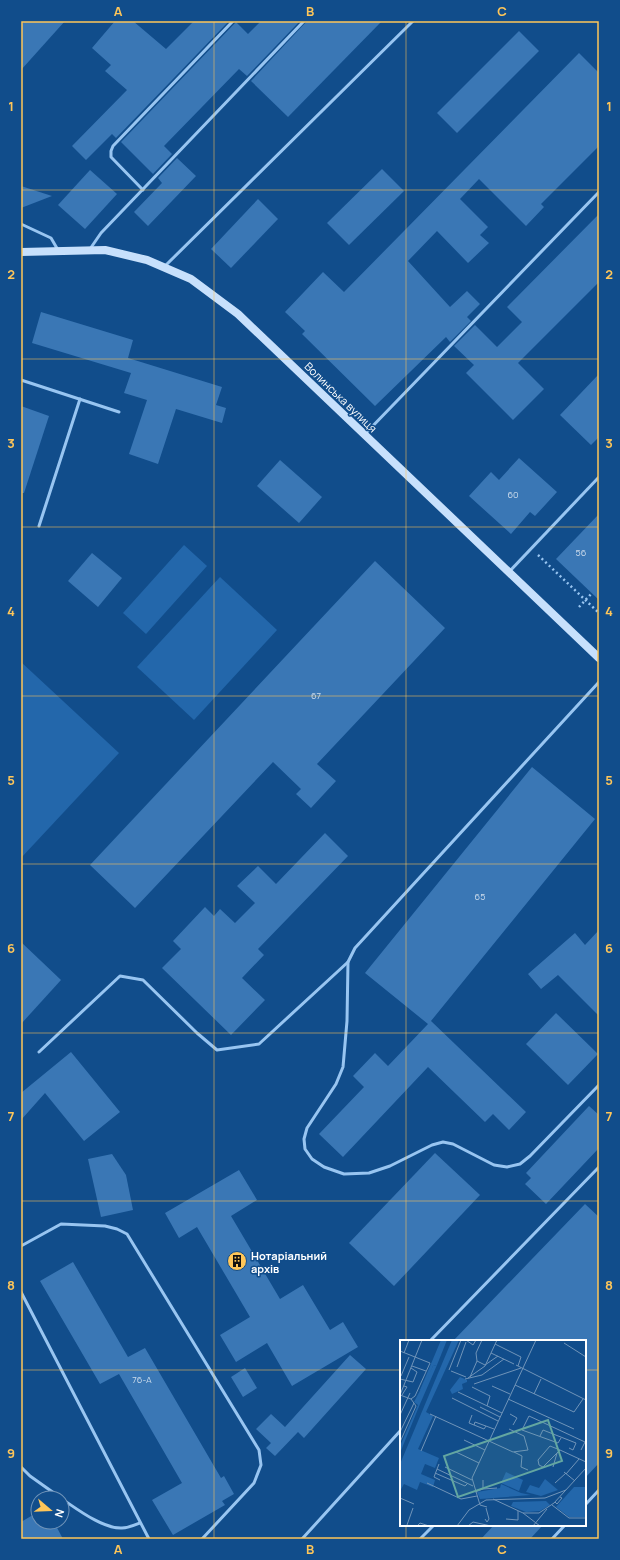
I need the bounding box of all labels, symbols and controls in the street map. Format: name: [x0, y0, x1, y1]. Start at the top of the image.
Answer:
text: A: [114, 2, 123, 20]
text: B: [306, 2, 314, 20]
text: C: [497, 2, 507, 20]
text: 1: [8, 97, 14, 115]
text: 1: [606, 97, 612, 115]
text: 2: [7, 265, 15, 283]
text: 2: [605, 265, 613, 283]
street label: Волинська вулиця: [302, 359, 380, 435]
text: 3: [7, 434, 15, 452]
text: 3: [605, 434, 613, 452]
house number: 60: [507, 488, 519, 501]
house number: 56: [576, 546, 587, 559]
text: 4: [7, 602, 15, 620]
text: 4: [605, 602, 613, 620]
house number: 67: [311, 689, 322, 702]
text: 5: [7, 771, 15, 789]
text: 5: [605, 771, 613, 789]
house number: 65: [475, 890, 485, 903]
text: 6: [7, 939, 15, 957]
text: 6: [605, 939, 613, 957]
text: 7: [8, 1107, 15, 1125]
text: 7: [606, 1107, 613, 1125]
place label: Нотаріальний архів: [251, 1248, 327, 1276]
building icon: Нотаріальний архів: [226, 1250, 248, 1272]
text: 8: [7, 1276, 15, 1294]
text: 8: [605, 1276, 613, 1294]
inset map: [400, 1340, 586, 1526]
house number: 76-А: [132, 1373, 152, 1386]
text: 9: [7, 1444, 15, 1462]
text: 9: [605, 1444, 613, 1462]
north arrow: [30, 1490, 70, 1530]
text: N: [52, 1507, 68, 1520]
text: A: [114, 1540, 123, 1558]
text: B: [306, 1540, 314, 1558]
text: C: [497, 1540, 507, 1558]

